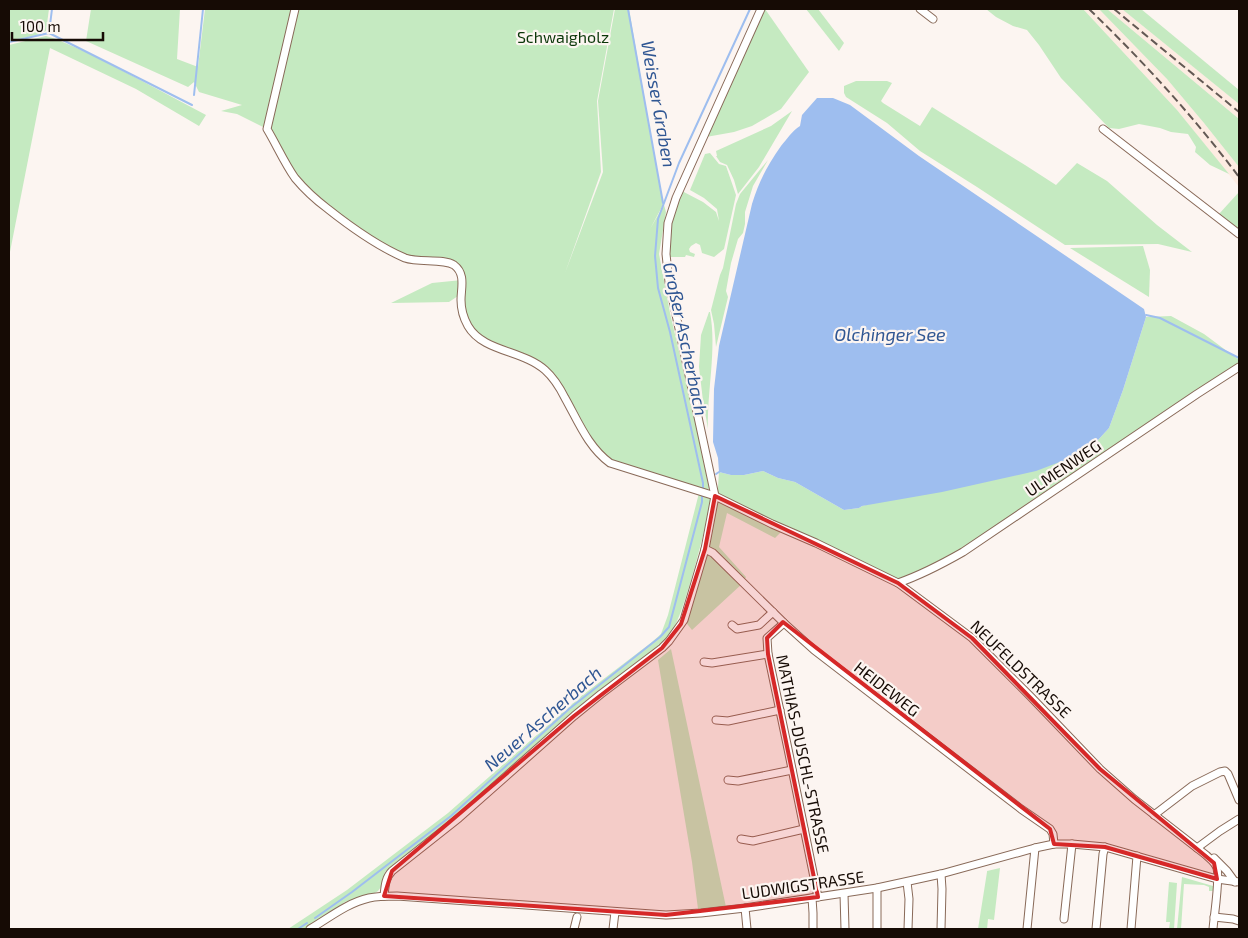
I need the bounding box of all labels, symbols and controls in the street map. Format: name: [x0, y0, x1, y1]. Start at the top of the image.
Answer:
scale bar: [12, 10, 104, 42]
text: 100 m: [20, 17, 61, 35]
park label: Schwaigholz: [517, 27, 609, 46]
water label: Weisser Graben: [637, 39, 681, 169]
water label: Großer Ascherbach: [659, 260, 713, 418]
water label: Olchinger See: [834, 323, 946, 345]
street label: ULMENWEG: [1021, 435, 1104, 500]
street label: NEUFELDSTRASSE: [967, 616, 1076, 721]
street label: MATHIAS-DUSCHL-STRASSE: [773, 653, 834, 855]
street label: HEIDEWEG: [851, 657, 924, 720]
water label: Neuer Ascherbach: [479, 661, 606, 775]
street label: LUDWIGSTRASSE: [740, 866, 866, 903]

